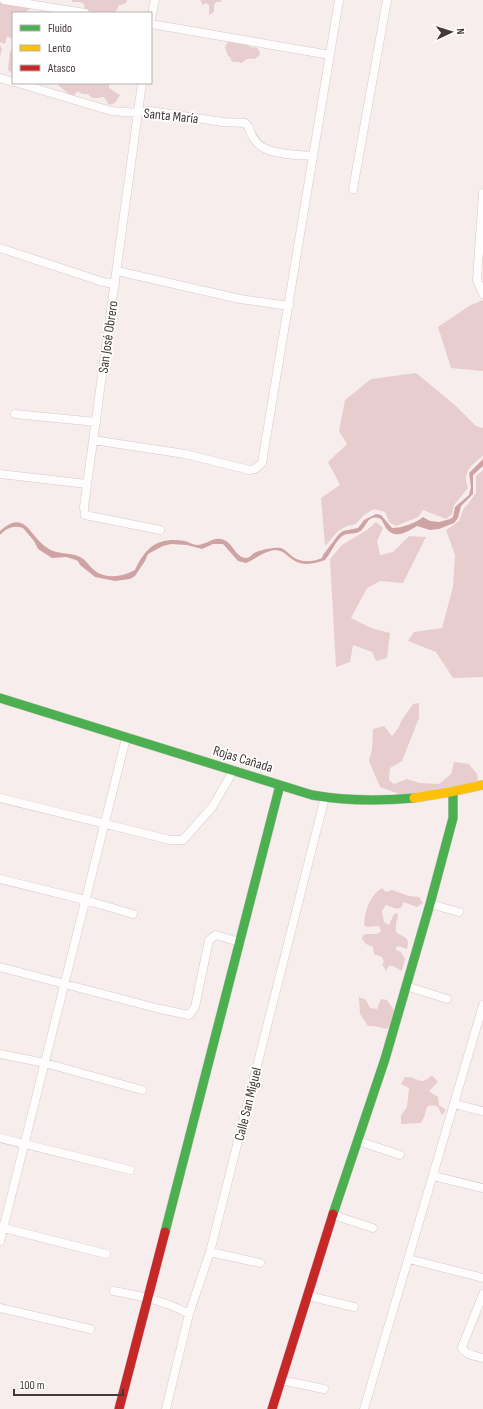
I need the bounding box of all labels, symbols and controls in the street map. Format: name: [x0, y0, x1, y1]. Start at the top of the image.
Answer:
legend: [12, 12, 152, 84]
north arrow: [431, 12, 471, 52]
text: Fluido: [48, 21, 72, 36]
text: N: [454, 28, 467, 35]
text: Lento: [48, 41, 71, 56]
text: Atasco: [47, 61, 75, 76]
street label: Santa María: [143, 105, 199, 127]
street label: San José Obrero: [95, 300, 122, 374]
street label: Rojas Cañada: [211, 742, 275, 776]
street label: Calle San Miguel: [231, 1065, 265, 1143]
scale bar: [14, 1371, 123, 1397]
text: 100 m: [20, 1378, 45, 1393]

